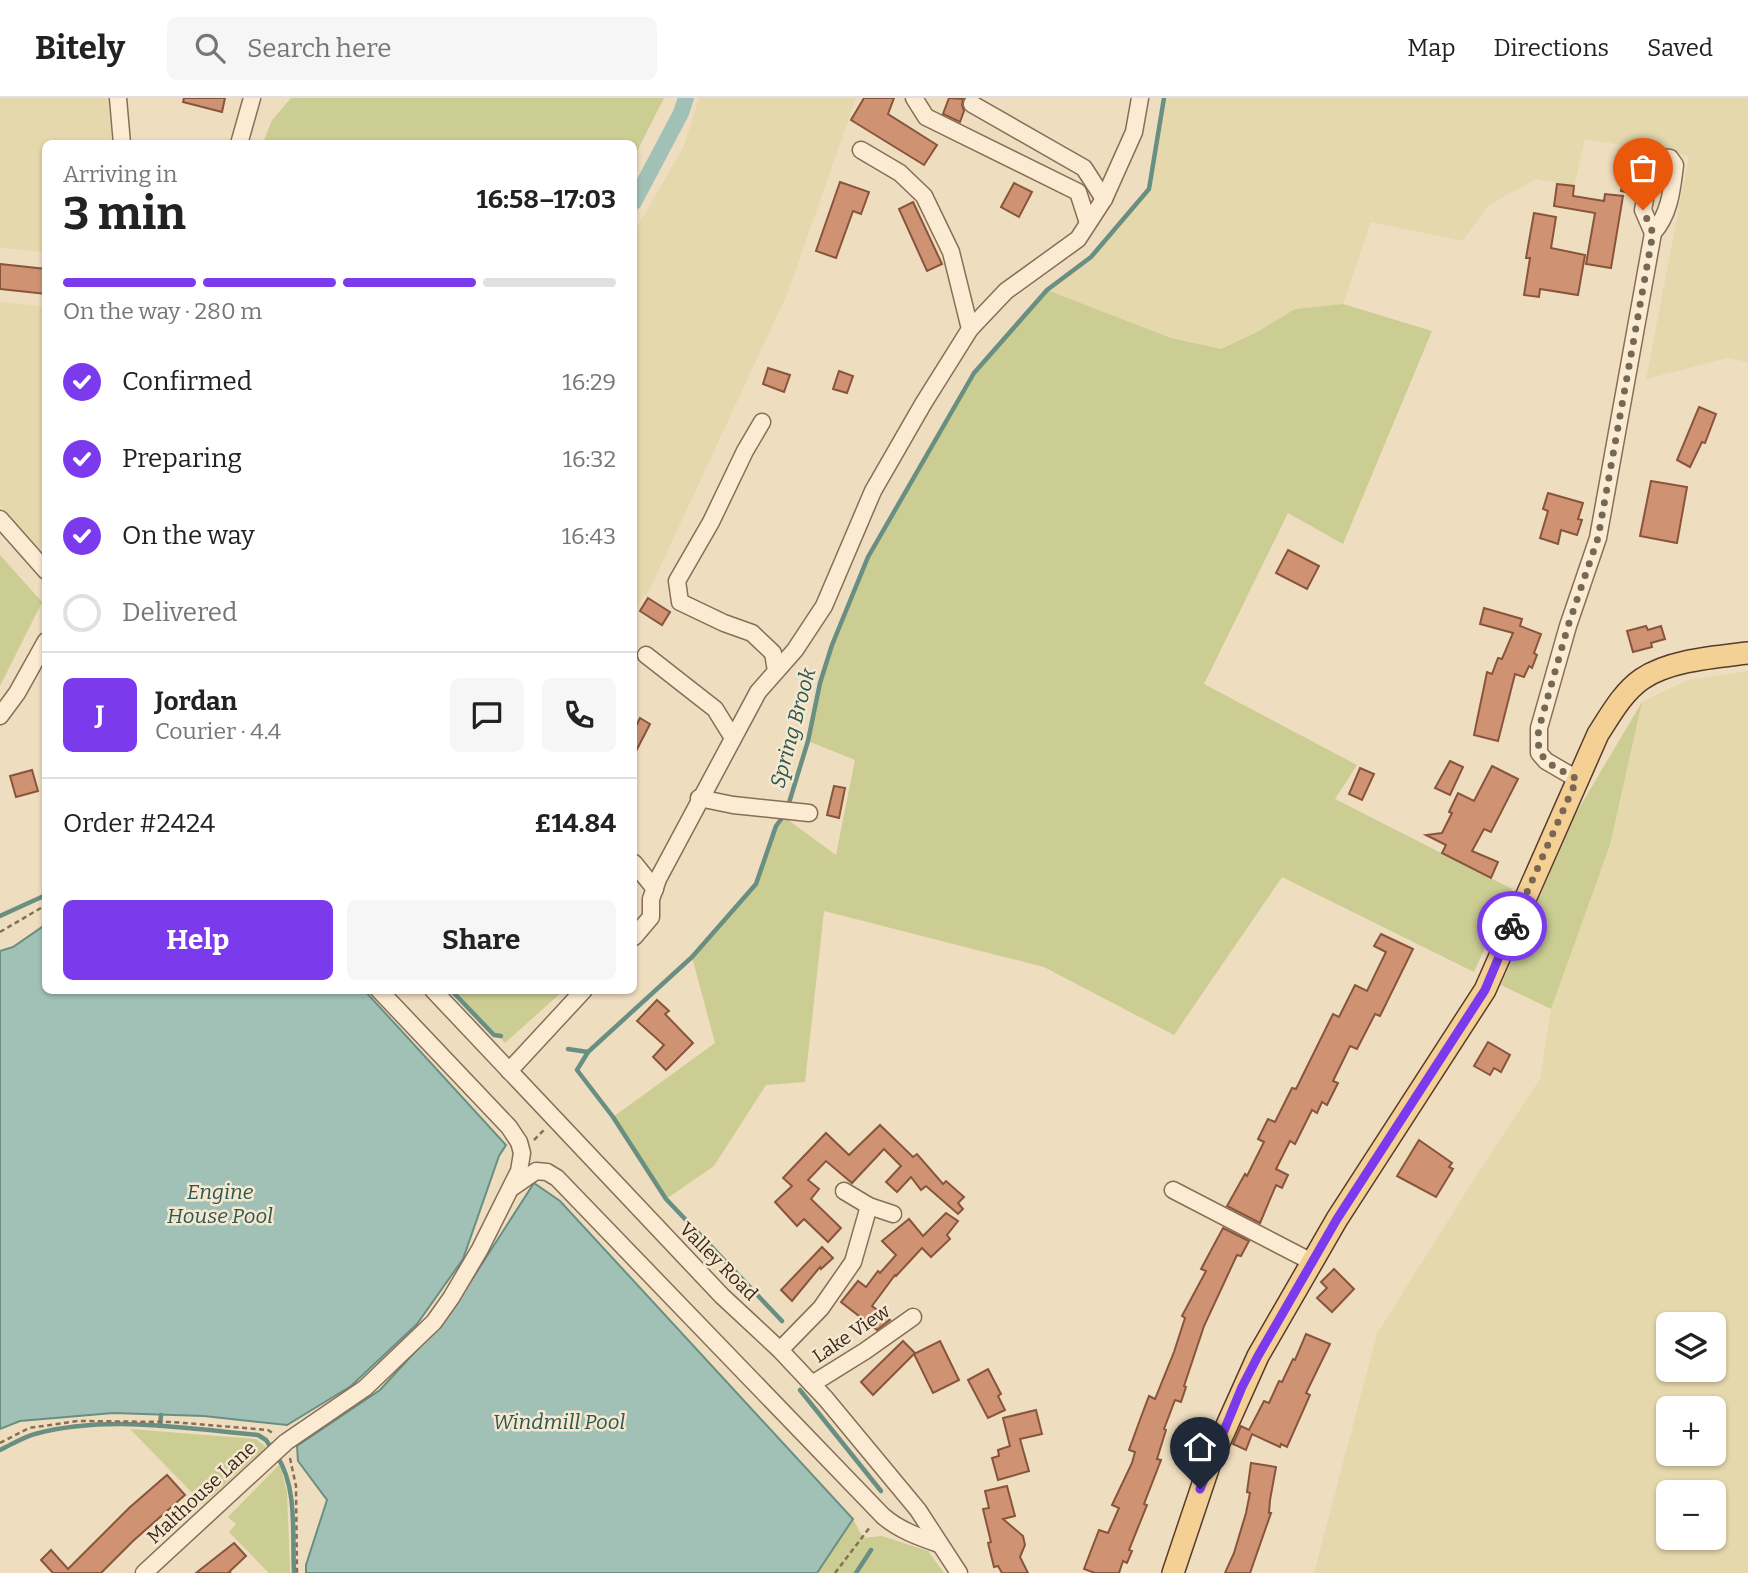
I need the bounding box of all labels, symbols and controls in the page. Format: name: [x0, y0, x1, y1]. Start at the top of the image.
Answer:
search box: [167, 17, 657, 80]
text: Bitely: [35, 28, 125, 68]
icon: search: [191, 29, 229, 67]
text: Search here: [247, 33, 391, 64]
text: Map: [1407, 34, 1456, 62]
text: Directions: [1494, 34, 1609, 62]
text: Saved: [1647, 34, 1713, 62]
pin: [1613, 138, 1673, 210]
icon: bag: [1624, 149, 1662, 187]
text: Arriving in: [63, 160, 177, 188]
text: 16:58–17:03: [476, 184, 616, 215]
text: 3 min: [63, 186, 186, 241]
text: On the way · 280 m: [63, 297, 262, 325]
icon: check: [63, 363, 101, 401]
text: Confirmed: [122, 366, 252, 397]
text: 16:29: [562, 368, 616, 396]
icon: check: [63, 440, 101, 478]
text: Preparing: [122, 443, 242, 474]
text: 16:32: [563, 445, 616, 473]
icon: check: [63, 517, 101, 555]
text: On the way: [122, 520, 255, 551]
text: 16:43: [562, 522, 616, 550]
text: Delivered: [122, 597, 237, 628]
water label: Spring Brook: [764, 665, 822, 791]
button: chat: [450, 678, 524, 752]
button: phone: [542, 678, 616, 752]
text: Jordan: [155, 686, 237, 717]
text: J: [96, 700, 104, 731]
text: Courier · 4.4: [155, 717, 281, 745]
text: Order #2424: [63, 808, 215, 839]
text: £14.84: [534, 808, 616, 839]
courier: [1477, 891, 1547, 961]
button: Help: [63, 900, 333, 980]
button: Share: [347, 900, 616, 980]
icon: bike: [1493, 907, 1531, 945]
water label: Engine House Pool: [167, 1179, 273, 1229]
street label: Valley Road: [675, 1217, 763, 1305]
street label: Lake View: [808, 1299, 895, 1368]
map controls: [1656, 1312, 1726, 1550]
button: layers: [1656, 1312, 1726, 1382]
button: +: [1656, 1396, 1726, 1466]
water label: Windmill Pool: [493, 1409, 626, 1435]
pin: [1170, 1417, 1230, 1489]
icon: home: [1181, 1428, 1219, 1466]
street label: Malthouse Lane: [142, 1436, 260, 1549]
button: −: [1656, 1480, 1726, 1550]

